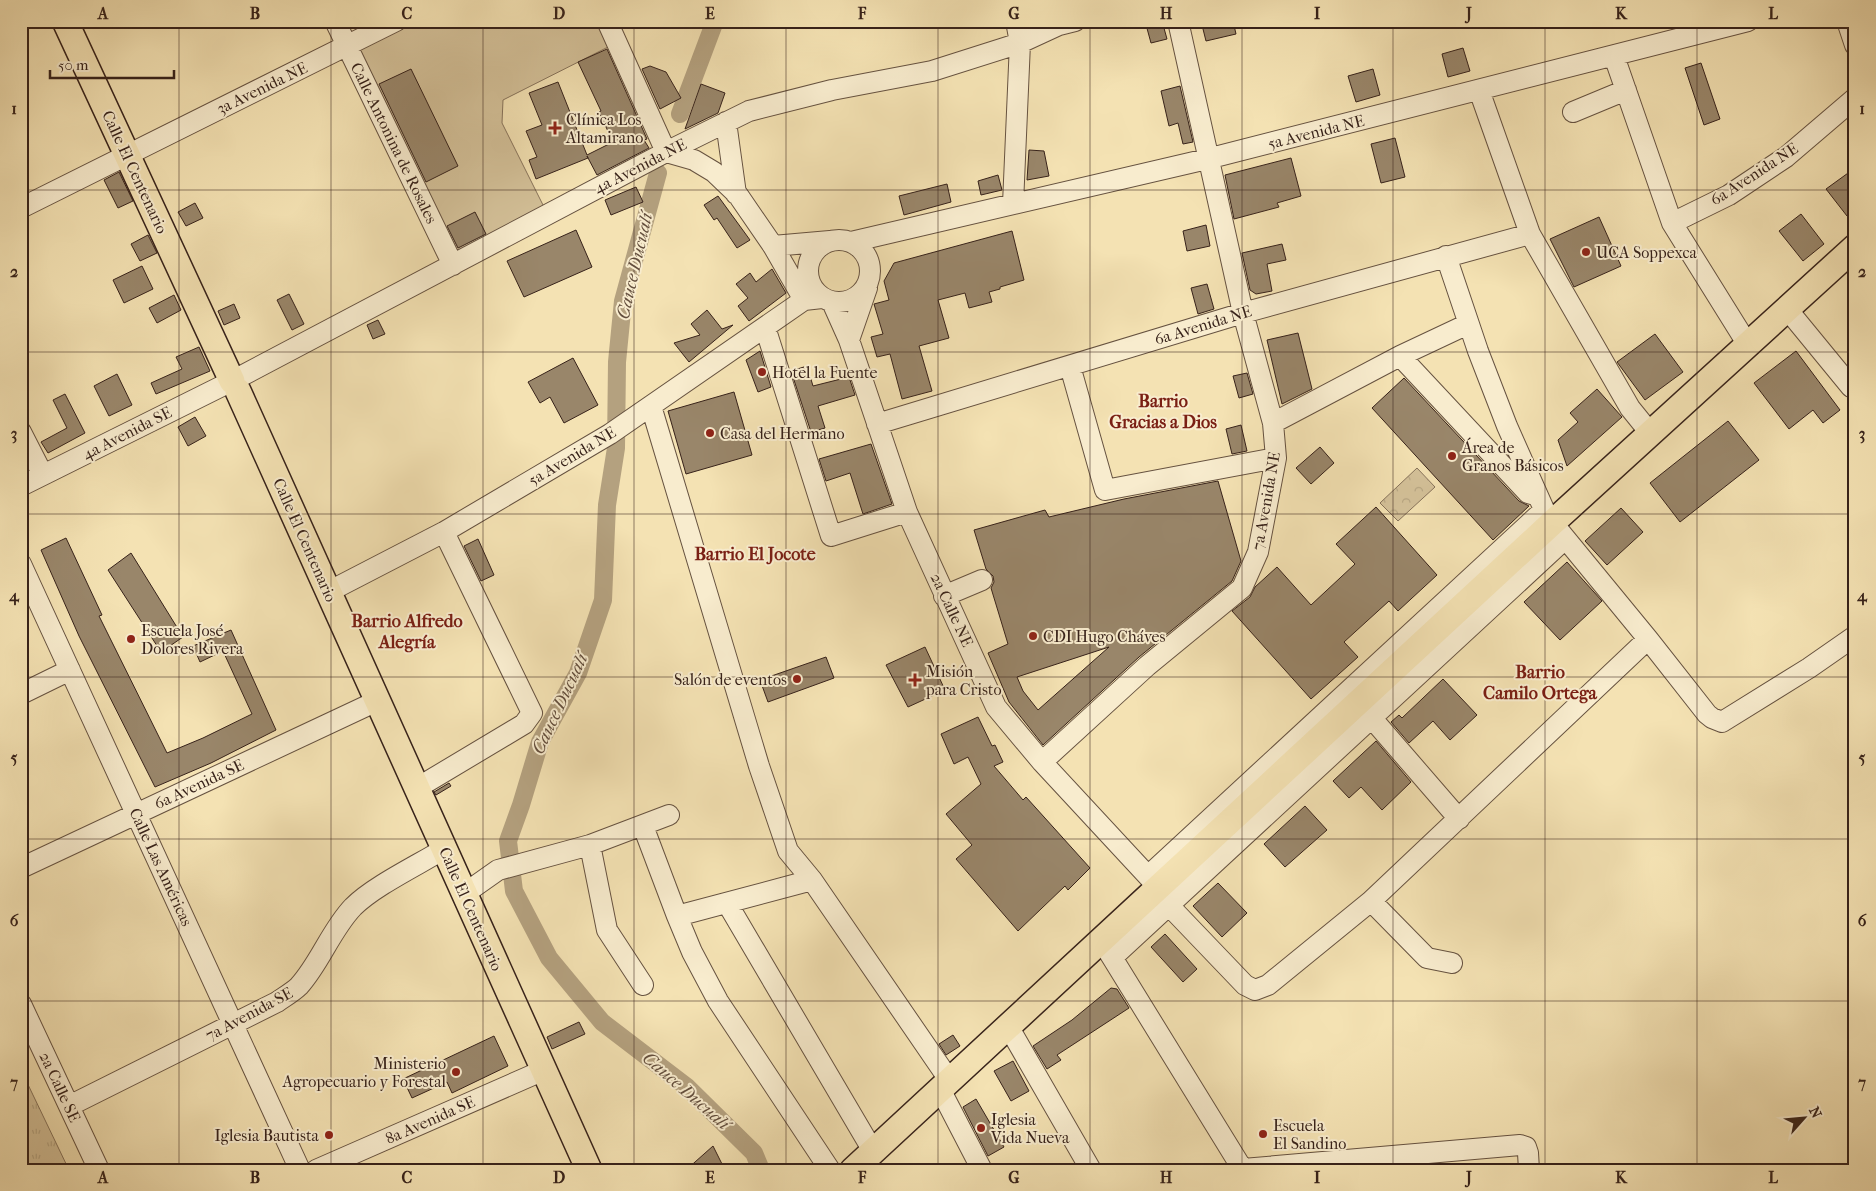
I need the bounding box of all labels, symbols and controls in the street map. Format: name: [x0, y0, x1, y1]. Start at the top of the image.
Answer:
text: A: [97, 4, 109, 23]
text: B: [250, 4, 260, 23]
text: C: [402, 4, 413, 23]
text: D: [553, 4, 565, 23]
text: E: [705, 4, 715, 23]
text: F: [857, 4, 867, 23]
text: G: [1008, 4, 1020, 23]
text: H: [1160, 4, 1173, 23]
text: I: [1314, 4, 1321, 23]
text: J: [1464, 4, 1472, 24]
text: K: [1615, 4, 1628, 23]
text: L: [1768, 4, 1778, 23]
scale bar: [50, 48, 174, 80]
text: 50 m: [58, 56, 89, 74]
street label: 3a Avenida NE: [214, 58, 311, 118]
street label: Calle Antonina de Rosales: [347, 59, 441, 227]
text: 1: [11, 99, 17, 118]
text: 1: [1859, 99, 1865, 118]
street label: Calle El Centenario: [98, 107, 172, 237]
place label: Clínica Los Altamirano: [565, 110, 643, 147]
street label: 5a Avenida NE: [1266, 111, 1366, 153]
marker: Clínica Los Altamirano: [548, 121, 562, 135]
street label: 4a Avenida NE: [591, 134, 690, 197]
street label: 6a Avenida NE: [1707, 139, 1802, 209]
water label: Cauce Ducualí: [613, 207, 658, 321]
place label: UCA Soppexca: [1596, 243, 1698, 262]
marker: UCA Soppexca: [1580, 246, 1592, 258]
text: 2: [10, 262, 18, 281]
text: 2: [1858, 262, 1866, 281]
street label: 6a Avenida NE: [1152, 301, 1254, 349]
place label: Hotel la Fuente: [772, 363, 878, 382]
marker: Hotel la Fuente: [756, 366, 768, 378]
district label: Barrio Gracias a Dios: [1109, 391, 1217, 433]
street label: 4a Avenida SE: [79, 402, 175, 464]
street label: 5a Avenida NE: [525, 422, 619, 490]
text: 3: [11, 424, 17, 444]
place label: Casa del Hermano: [720, 424, 845, 443]
text: 3: [1859, 424, 1865, 444]
marker: Casa del Hermano: [704, 427, 716, 439]
place label: Área de Granos Básicos: [1461, 437, 1564, 475]
street label: 7a Avenida NE: [1248, 450, 1284, 552]
marker: Área de Granos Básicos: [1446, 450, 1458, 462]
street label: Calle El Centenario: [269, 475, 341, 605]
district label: Barrio El Jocote: [694, 544, 816, 565]
street label: 2a Calle NE: [927, 570, 977, 650]
text: 4: [8, 586, 20, 606]
text: 4: [1856, 586, 1868, 606]
district label: Barrio Alfredo Alegría: [351, 611, 463, 653]
place label: Escuela José Dolores Rivera: [141, 621, 244, 658]
place label: CDI Hugo Cháves: [1043, 627, 1166, 646]
marker: CDI Hugo Cháves: [1027, 630, 1039, 642]
marker: Escuela José Dolores Rivera: [125, 633, 137, 645]
water label: Cauce Ducualí: [528, 647, 594, 757]
place label: Misión para Cristo: [925, 662, 1002, 699]
district label: Barrio Camilo Ortega: [1483, 662, 1598, 704]
place label: Salón de eventos: [674, 670, 787, 689]
marker: Salón de eventos: [791, 673, 803, 685]
marker: Misión para Cristo: [908, 673, 922, 687]
text: 5: [11, 748, 18, 767]
text: 5: [1859, 748, 1866, 767]
street label: 6a Avenida SE: [151, 755, 247, 813]
street label: Calle Las Américas: [125, 805, 197, 929]
street label: Calle El Centenario: [435, 844, 507, 974]
text: 6: [10, 911, 19, 930]
text: 6: [1858, 911, 1867, 930]
street label: 7a Avenida SE: [202, 983, 296, 1045]
water label: Cauce Ducualí: [638, 1048, 737, 1137]
street label: 2a Calle SE: [35, 1049, 85, 1125]
place label: Ministerio Agropecuario y Forestal: [282, 1054, 447, 1091]
marker: Ministerio Agropecuario y Forestal: [450, 1066, 462, 1078]
text: 7: [9, 1073, 18, 1092]
text: 7: [1857, 1073, 1866, 1092]
street label: 8a Avenida SE: [382, 1092, 478, 1148]
north arrow: [1778, 1094, 1828, 1144]
text: N: [1805, 1104, 1825, 1121]
place label: Iglesia Vida Nueva: [990, 1110, 1070, 1147]
place label: Escuela El Sandino: [1273, 1116, 1346, 1153]
marker: Iglesia Vida Nueva: [975, 1122, 987, 1134]
place label: Iglesia Bautista: [214, 1126, 320, 1145]
marker: Escuela El Sandino: [1257, 1128, 1269, 1140]
marker: Iglesia Bautista: [323, 1129, 335, 1141]
text: A: [97, 1168, 109, 1187]
text: B: [250, 1168, 260, 1187]
text: C: [402, 1168, 413, 1187]
text: D: [553, 1168, 565, 1187]
text: E: [705, 1168, 715, 1187]
text: F: [857, 1168, 867, 1187]
text: G: [1008, 1168, 1020, 1187]
text: H: [1160, 1168, 1173, 1187]
text: I: [1314, 1168, 1321, 1187]
text: J: [1464, 1168, 1472, 1188]
text: K: [1615, 1168, 1628, 1187]
text: L: [1768, 1168, 1778, 1187]

